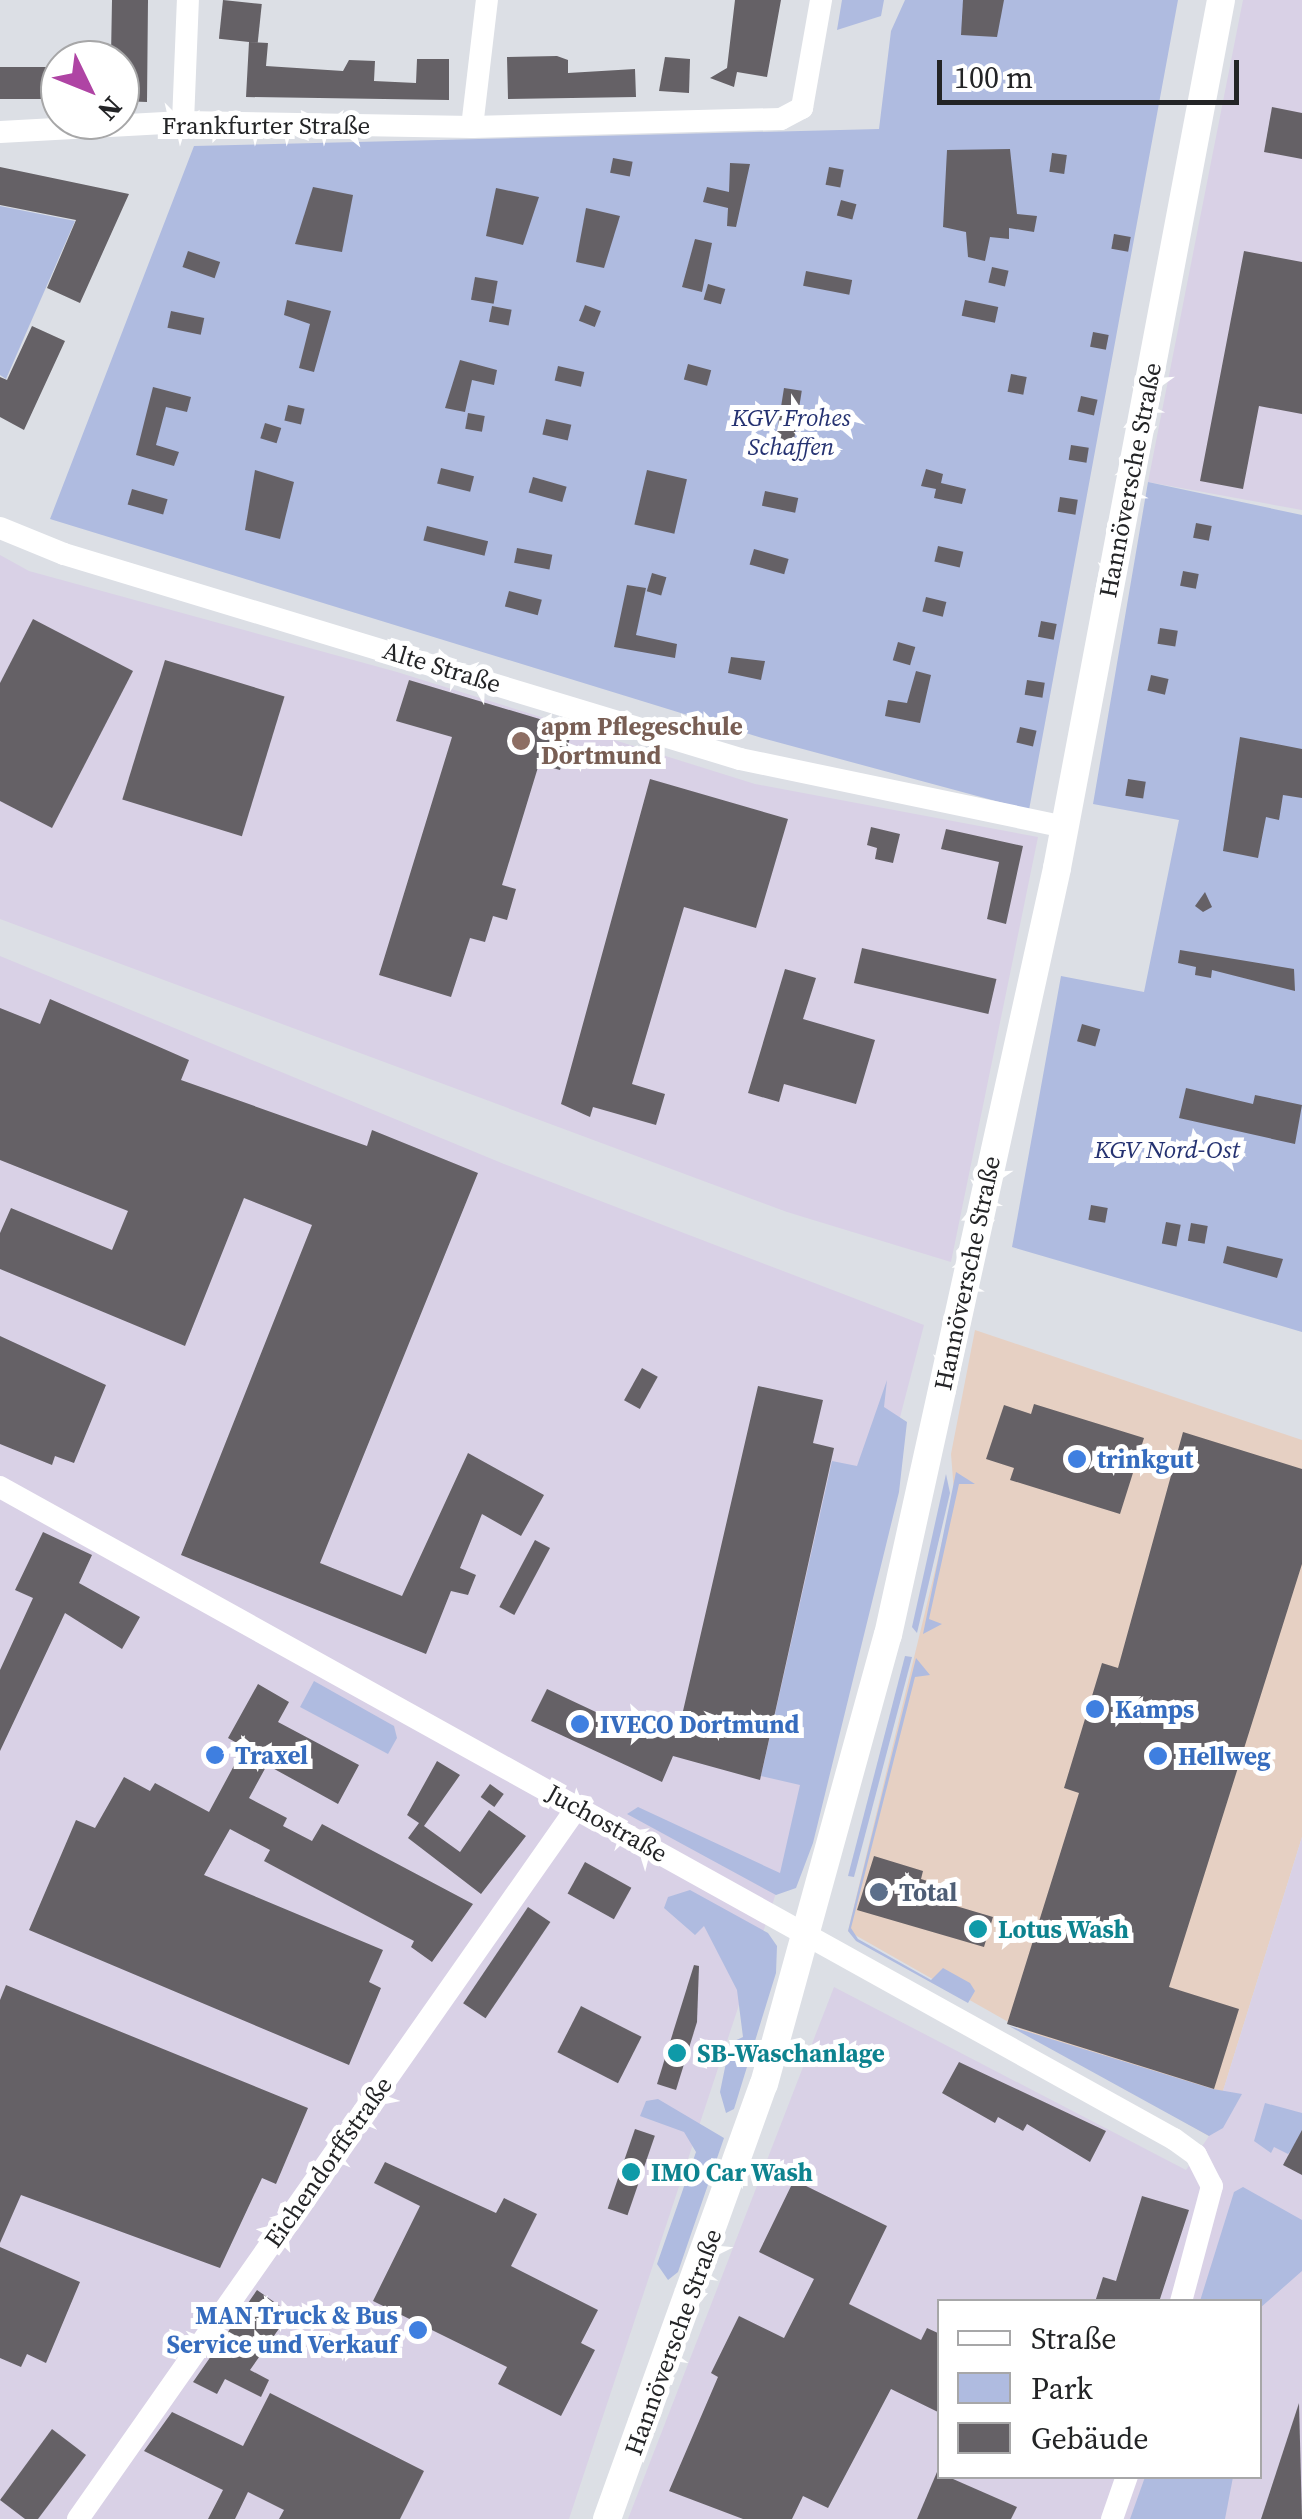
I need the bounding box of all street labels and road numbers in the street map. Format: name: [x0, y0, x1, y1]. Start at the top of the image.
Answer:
street label: Frankfurter Straße: [162, 110, 370, 140]
street label: Hannöversche Straße: [1093, 360, 1167, 600]
street label: Alte Straße: [379, 635, 505, 699]
street label: Hannöversche Straße: [928, 1153, 1006, 1393]
street label: Juchostraße: [542, 1778, 672, 1868]
street label: Eichendorffstraße: [258, 2071, 398, 2253]
street label: Hannöversche Straße: [618, 2225, 728, 2459]

